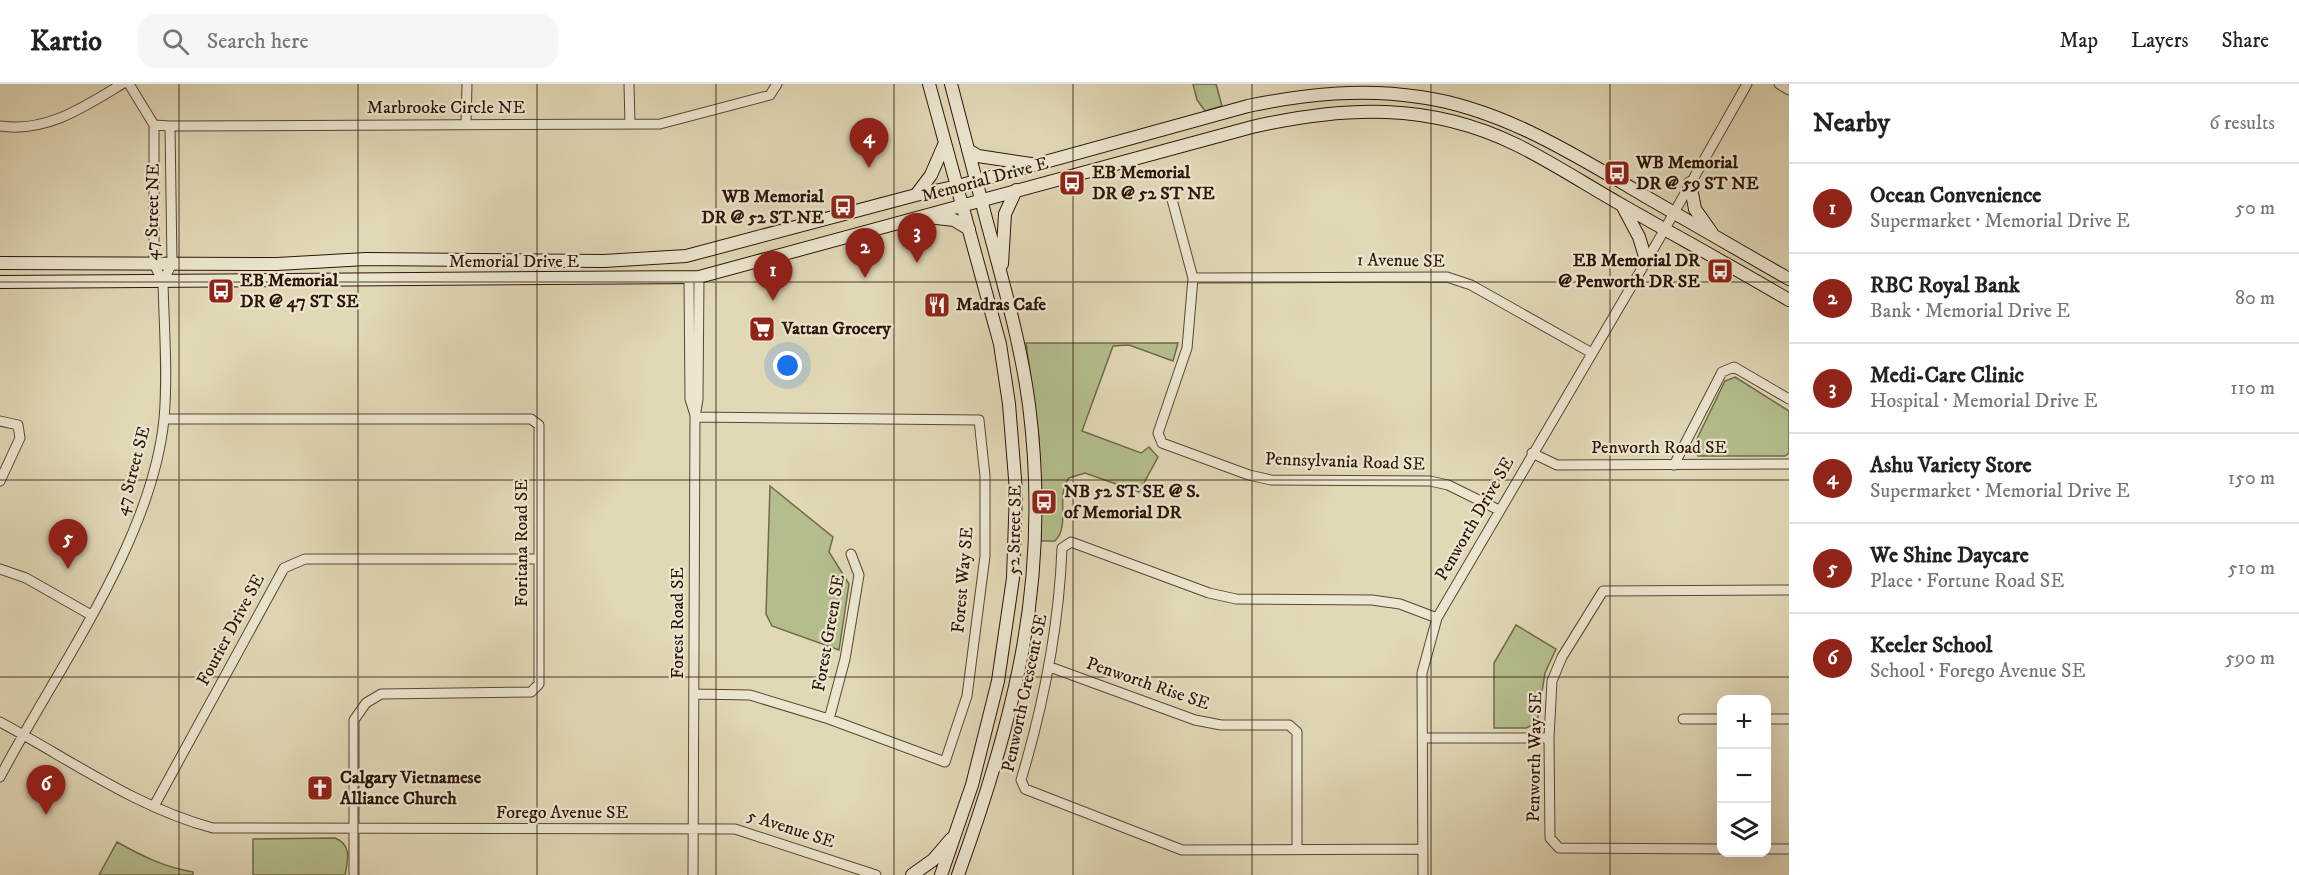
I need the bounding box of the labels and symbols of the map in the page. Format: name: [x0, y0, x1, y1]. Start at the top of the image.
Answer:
street label: Marbrooke Circle NE: [367, 97, 525, 119]
pin: 4: [850, 118, 888, 168]
street label: Memorial Drive E: [919, 152, 1051, 208]
place label: WB Memorial DR @ 59 ST NE: [1635, 152, 1759, 195]
bus stop icon: WB Memorial DR @ 59 ST NE: [1602, 158, 1632, 188]
place label: EB Memorial DR @ 52 ST NE: [1092, 162, 1215, 205]
street label: 47 Street NE: [141, 163, 165, 261]
bus stop icon: EB Memorial DR @ 52 ST NE: [1057, 168, 1087, 198]
place label: WB Memorial DR @ 52 ST NE: [701, 186, 825, 229]
bus stop icon: WB Memorial DR @ 52 ST NE: [828, 192, 858, 222]
pin: 3: [898, 214, 936, 263]
pin: 2: [846, 228, 884, 278]
street label: 1 Avenue SE: [1357, 249, 1446, 273]
place label: EB Memorial DR @ Penworth DR SE: [1558, 250, 1701, 293]
street label: Memorial Drive E: [449, 251, 580, 273]
pin: 1: [754, 252, 792, 301]
bus stop icon: EB Memorial DR @ Penworth DR SE: [1705, 256, 1735, 286]
place label: EB Memorial DR @ 47 ST SE: [240, 270, 359, 313]
bus stop icon: EB Memorial DR @ 47 ST SE: [206, 276, 236, 306]
restaurant icon: Madras Cafe: [922, 290, 952, 320]
place label: Madras Cafe: [956, 294, 1047, 316]
supermarket icon: Vattan Grocery: [747, 314, 777, 344]
place label: Vattan Grocery: [781, 318, 891, 340]
your location: [773, 351, 802, 380]
street label: 47 Street SE: [111, 424, 156, 518]
street label: Penworth Road SE: [1591, 437, 1727, 459]
street label: Pennsylvania Road SE: [1264, 448, 1426, 476]
street label: Penworth Drive SE: [1431, 453, 1519, 585]
street label: Foritana Road SE: [511, 479, 533, 607]
place label: NB 52 ST SE @ S. of Memorial DR: [1064, 481, 1200, 524]
street label: 52 Street SE: [1003, 484, 1027, 575]
bus stop icon: NB 52 ST SE @ S. of Memorial DR: [1029, 487, 1059, 517]
pin: 5: [48, 520, 88, 569]
street label: Forest Way SE: [947, 526, 979, 634]
street label: Forest Road SE: [667, 567, 689, 679]
street label: Fourier Drive SE: [192, 570, 270, 690]
street label: Forest Green SE: [808, 572, 850, 693]
street label: Penworth Crescent SE: [997, 612, 1053, 774]
street label: Penworth Rise SE: [1083, 653, 1213, 715]
street label: Penworth Way SE: [1523, 691, 1547, 822]
pin: 6: [26, 766, 66, 815]
place label: Calgary Vietnamese Alliance Church: [339, 767, 482, 810]
church icon: Calgary Vietnamese Alliance Church: [305, 773, 335, 803]
street label: Forego Avenue SE: [496, 802, 629, 824]
street label: 5 Avenue SE: [744, 805, 838, 854]

